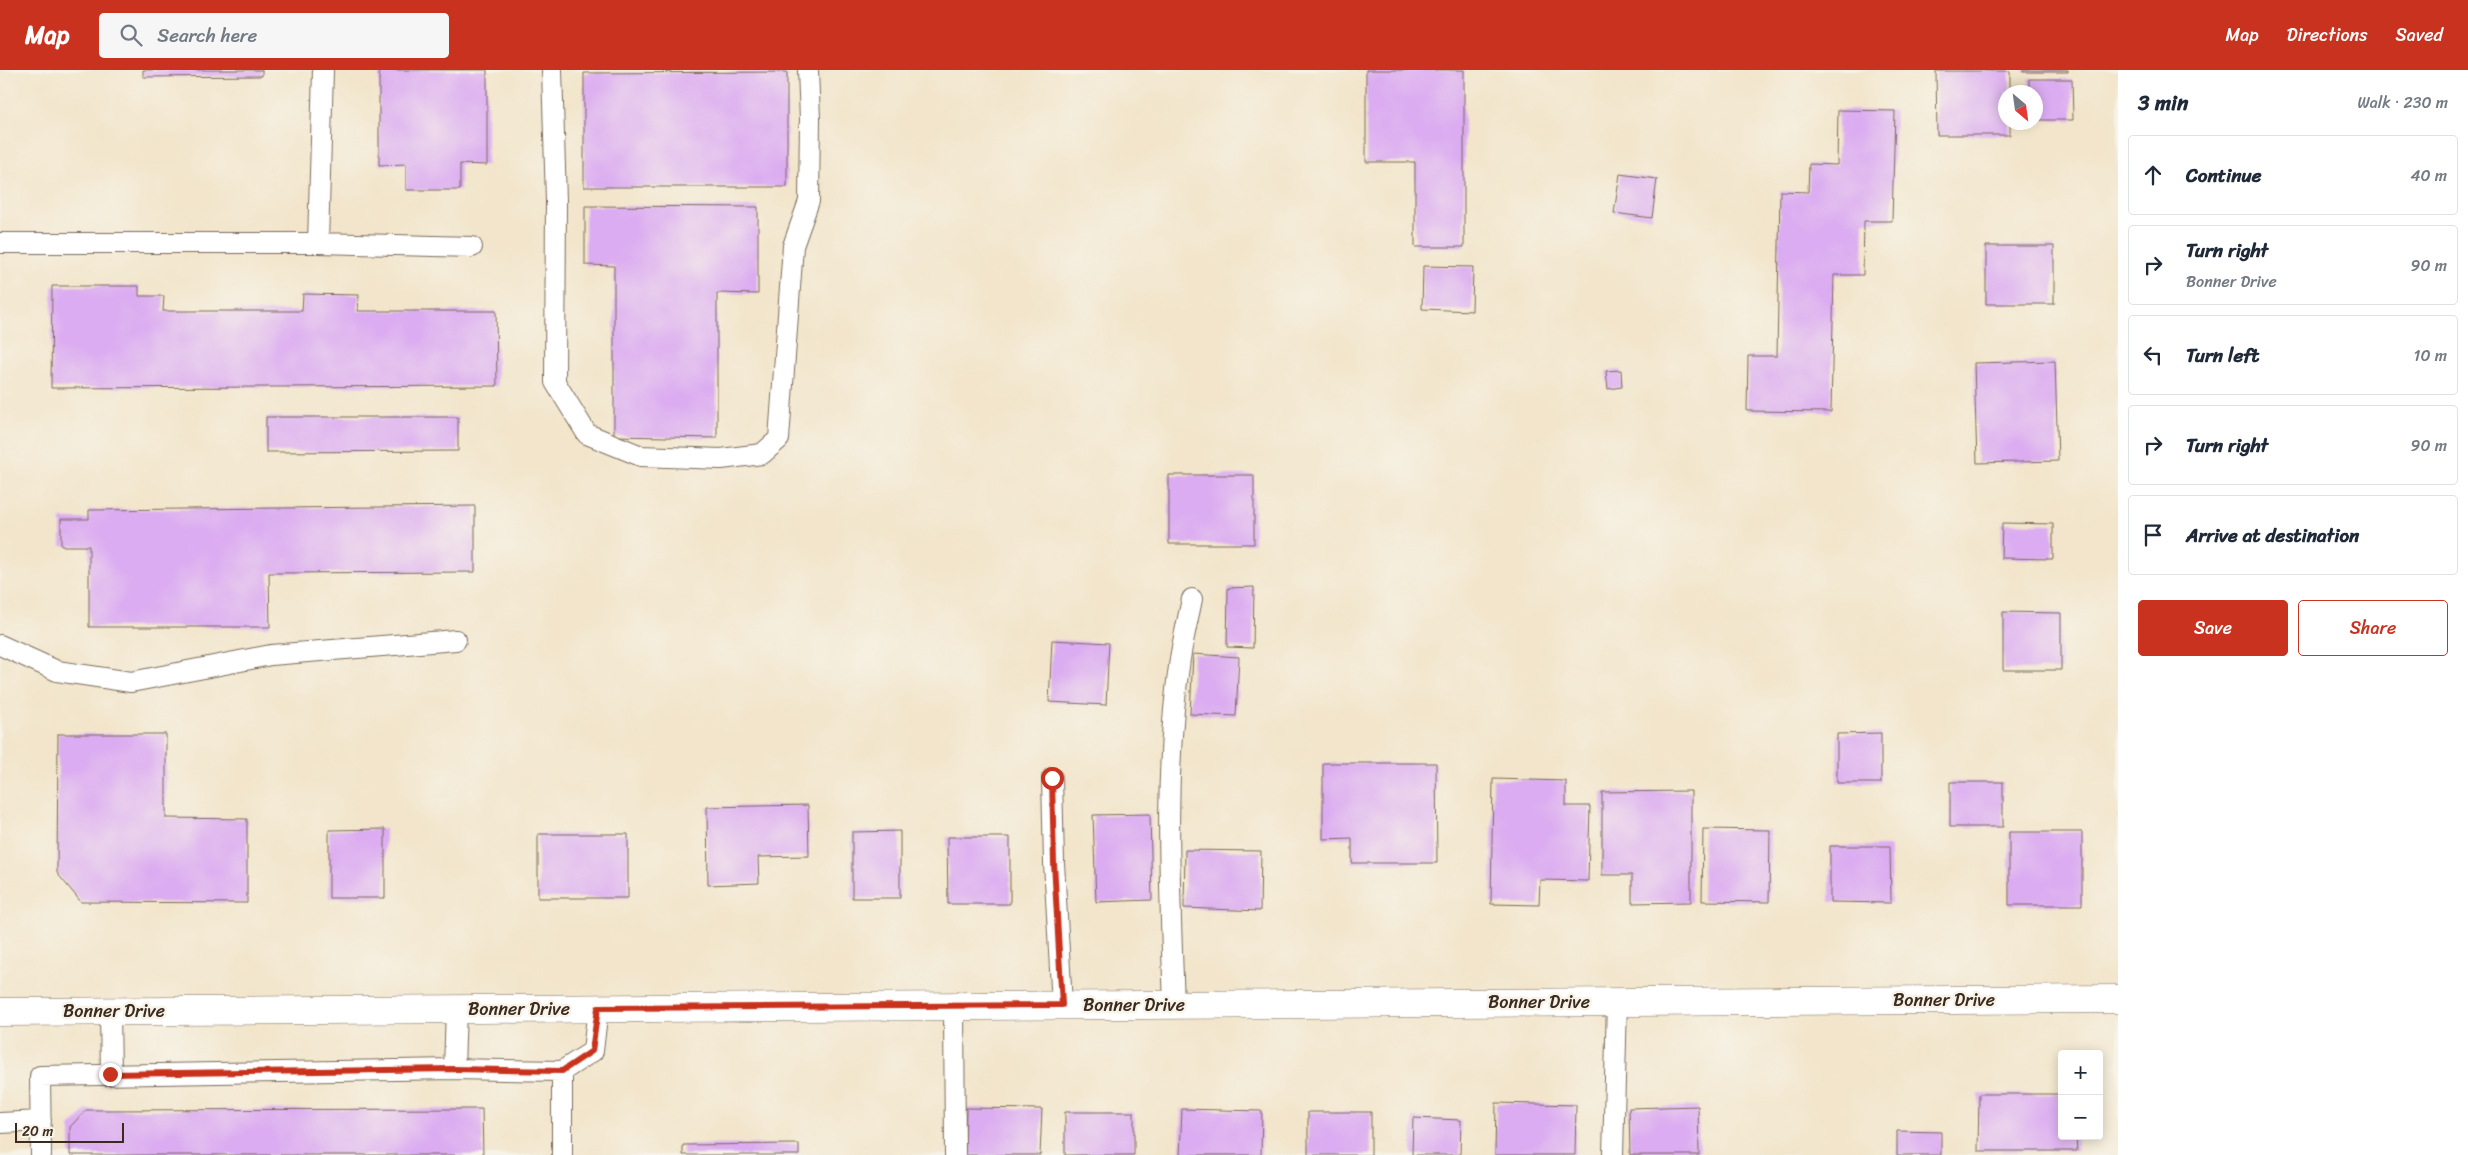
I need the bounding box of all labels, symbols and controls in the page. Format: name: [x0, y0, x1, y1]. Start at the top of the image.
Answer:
search box: [99, 13, 449, 58]
text: Map: [25, 14, 69, 56]
text: Search here: [157, 19, 257, 52]
text: Map: [2226, 19, 2259, 51]
text: Directions: [2287, 19, 2368, 51]
text: Saved: [2396, 19, 2443, 51]
icon: search: [117, 21, 145, 49]
text: 3 min: [2138, 84, 2188, 122]
north arrow: [1998, 85, 2043, 130]
text: Walk · 230 m: [2357, 88, 2448, 117]
text: Continue: [2186, 159, 2262, 192]
icon: ahead: [2139, 161, 2167, 189]
text: 40 m: [2410, 161, 2447, 190]
text: Turn right: [2186, 234, 2268, 267]
icon: right: [2139, 251, 2167, 279]
text: 90 m: [2411, 251, 2447, 280]
text: Bonner Drive: [2186, 267, 2277, 296]
text: Turn left: [2186, 339, 2259, 372]
icon: left: [2139, 341, 2167, 369]
text: 10 m: [2414, 341, 2447, 370]
text: Turn right: [2186, 429, 2268, 462]
icon: right: [2139, 431, 2167, 459]
text: 90 m: [2411, 431, 2447, 460]
text: Arrive at destination: [2186, 519, 2359, 552]
icon: arrive: [2139, 521, 2167, 549]
button: Save: [2138, 600, 2288, 656]
button: Share: [2298, 600, 2448, 656]
route start: [1041, 767, 1064, 790]
street label: Bonner Drive: [1893, 984, 1995, 1016]
street label: Bonner Drive: [1488, 986, 1590, 1018]
street label: Bonner Drive: [1083, 989, 1185, 1021]
street label: Bonner Drive: [468, 993, 570, 1025]
street label: Bonner Drive: [63, 995, 165, 1027]
map controls: [2058, 1050, 2103, 1140]
button: +: [2058, 1050, 2103, 1095]
route end: [99, 1063, 122, 1086]
button: −: [2058, 1095, 2103, 1140]
text: 20 m: [22, 1119, 53, 1144]
scale bar: [15, 1120, 124, 1143]

